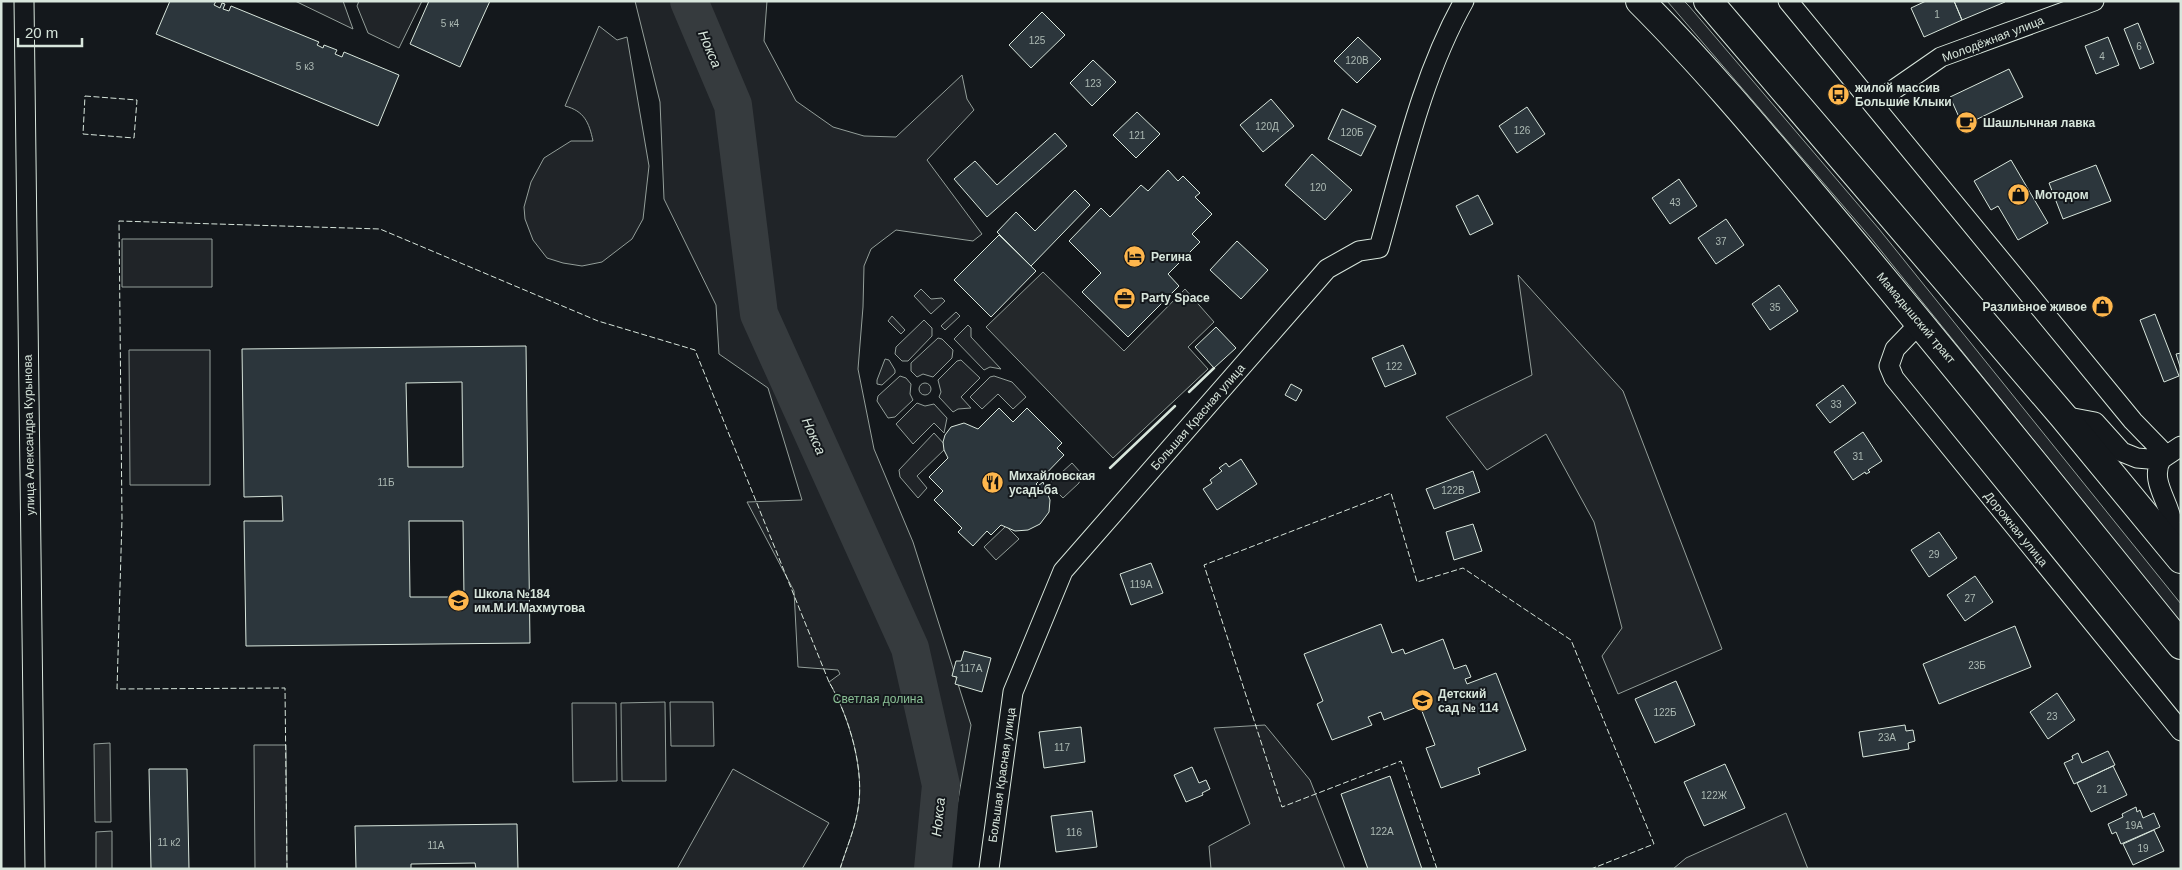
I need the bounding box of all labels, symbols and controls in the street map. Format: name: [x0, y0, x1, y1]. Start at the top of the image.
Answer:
house number: 1: [1934, 9, 1940, 20]
street label: Молодёжная улица: [1940, 13, 2046, 65]
scale bar: [18, 15, 81, 47]
house number: 5 к4: [441, 18, 460, 29]
text: 20 m: [25, 24, 58, 41]
water label: Нокса: [695, 28, 725, 70]
house number: 125: [1029, 35, 1046, 46]
house number: 6: [2136, 41, 2142, 52]
house number: 4: [2099, 51, 2105, 62]
house number: 120В: [1345, 55, 1369, 66]
house number: 5 к3: [296, 61, 315, 72]
house number: 123: [1085, 78, 1102, 89]
place label: жилой массив Большие Клыки: [1854, 81, 1952, 109]
bus stop icon: жилой массив Большие Клыки: [1827, 83, 1851, 107]
cafe icon: Шашлычная лавка: [1955, 111, 1979, 135]
place label: Шашлычная лавка: [1983, 116, 2096, 130]
house number: 120Д: [1255, 121, 1279, 132]
house number: 126: [1514, 125, 1531, 136]
house number: 120Б: [1340, 127, 1364, 138]
house number: 121: [1129, 130, 1146, 141]
house number: 120: [1310, 182, 1327, 193]
shop icon: Мотодом: [2007, 183, 2031, 207]
place label: Мотодом: [2035, 188, 2089, 202]
house number: 43: [1669, 197, 1681, 208]
house number: 37: [1715, 236, 1727, 247]
hotel icon: Регина: [1123, 245, 1147, 269]
place label: Регина: [1151, 250, 1192, 264]
street label: Мамадышский тракт: [1874, 270, 1959, 367]
office icon: Party Space: [1113, 286, 1137, 310]
place label: Party Space: [1141, 291, 1210, 305]
shop icon: Разливное живое: [2091, 295, 2115, 319]
place label: Разливное живое: [1982, 300, 2087, 314]
house number: 35: [1769, 302, 1781, 313]
street label: улица Александра Курынова: [21, 354, 37, 515]
street label: Большая Красная улица: [1148, 361, 1248, 473]
house number: 122: [1386, 361, 1403, 372]
house number: 33: [1830, 399, 1842, 410]
water label: Нокса: [799, 415, 829, 457]
house number: 31: [1852, 451, 1864, 462]
place label: Михайловская усадьба: [1009, 469, 1095, 497]
restaurant icon: Михайловская усадьба: [981, 471, 1005, 495]
house number: 11Б: [378, 477, 395, 488]
house number: 122В: [1441, 485, 1465, 496]
street label: Дорожная улица: [1982, 489, 2051, 570]
house number: 29: [1928, 549, 1940, 560]
house number: 119А: [1130, 579, 1153, 590]
place label: Школа №184 им.М.И.Махмутова: [474, 587, 585, 615]
school or university icon: Школа №184 им.М.И.Махмутова: [446, 589, 470, 613]
house number: 27: [1964, 593, 1976, 604]
house number: 23Б: [1968, 660, 1986, 671]
house number: 117А: [960, 663, 983, 674]
place label: Детский сад № 114: [1438, 687, 1499, 715]
school or university icon: Детский сад № 114: [1410, 689, 1434, 713]
park label: Светлая долина: [833, 692, 923, 706]
street label: Большая Красная улица: [986, 706, 1018, 843]
house number: 122Б: [1653, 707, 1677, 718]
house number: 23: [2046, 711, 2058, 722]
house number: 23А: [1878, 732, 1896, 743]
house number: 117: [1054, 742, 1070, 753]
house number: 21: [2096, 784, 2108, 795]
house number: 122Ж: [1701, 790, 1728, 801]
water label: Нокса: [928, 796, 948, 837]
house number: 19А: [2125, 820, 2143, 831]
house number: 122А: [1370, 826, 1394, 837]
house number: 116: [1066, 827, 1082, 838]
house number: 11 к2: [157, 837, 181, 848]
house number: 11А: [427, 840, 445, 851]
house number: 19: [2137, 843, 2149, 854]

